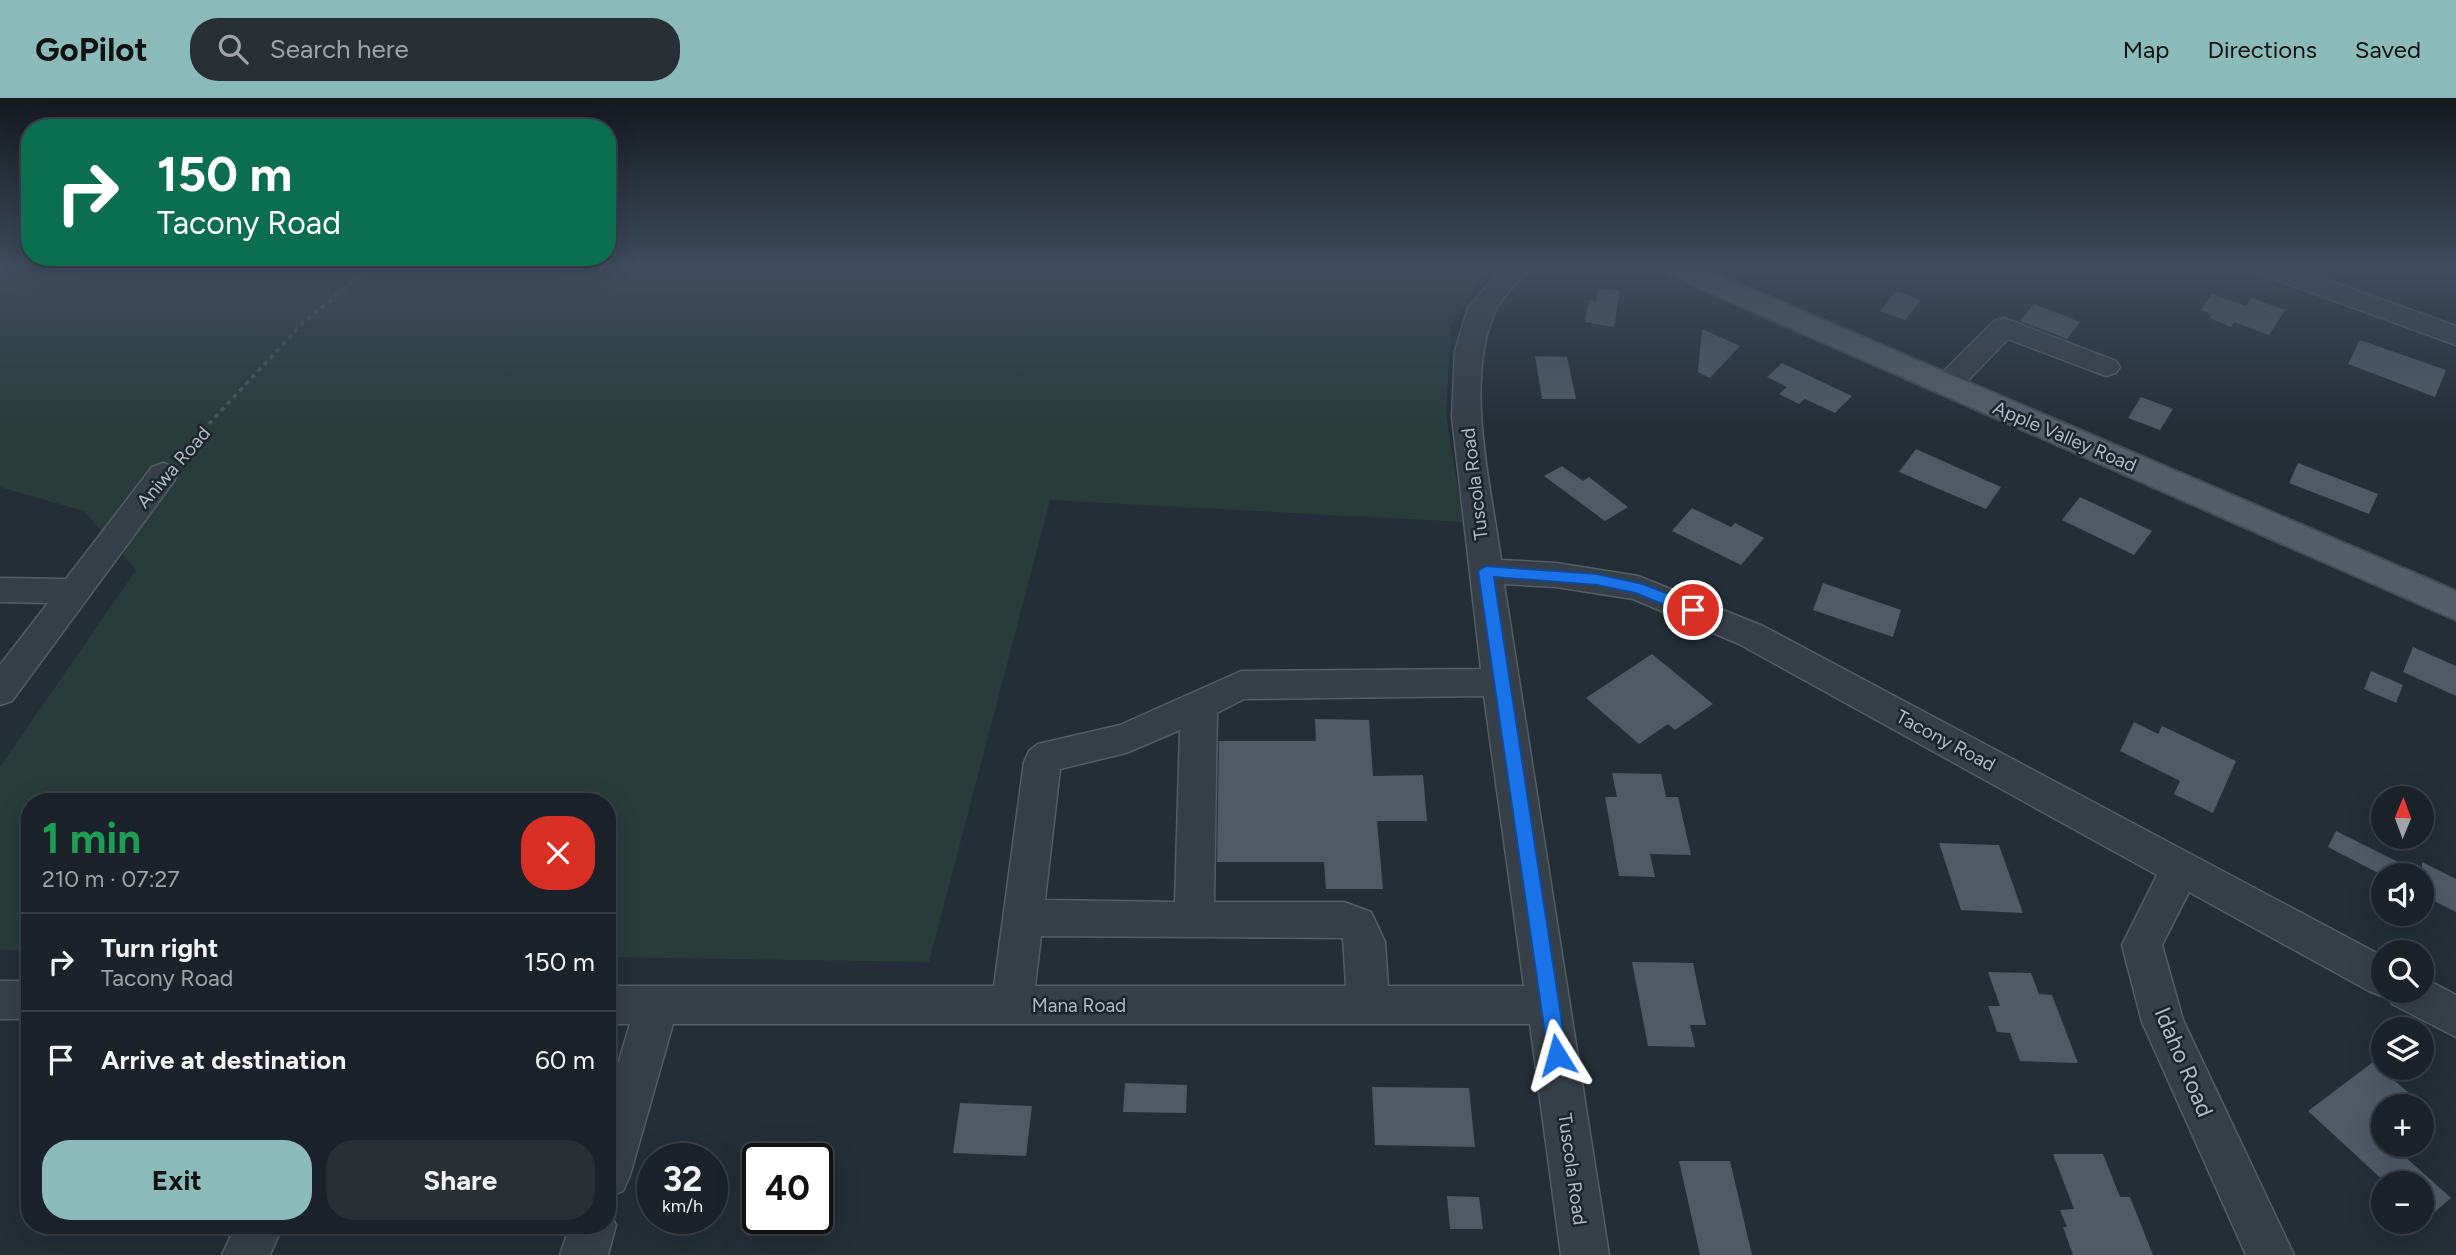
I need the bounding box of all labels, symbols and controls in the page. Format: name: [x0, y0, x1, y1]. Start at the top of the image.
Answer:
search box: [190, 18, 680, 81]
text: GoPilot: [35, 30, 148, 69]
icon: search: [214, 30, 252, 68]
text: Search here: [270, 33, 409, 65]
text: Map: [2123, 35, 2169, 64]
text: Directions: [2207, 35, 2317, 64]
text: Saved: [2355, 35, 2421, 64]
text: 150 m: [157, 144, 292, 203]
icon: right: [42, 147, 133, 238]
text: Tacony Road: [157, 204, 341, 242]
street label: Apple Valley Road: [1990, 396, 2140, 477]
street label: Aniwa Road: [132, 422, 215, 513]
street label: Tuscola Road: [1456, 427, 1493, 541]
pin: [1663, 580, 1723, 640]
icon: arrive: [1674, 591, 1712, 629]
street label: Tacony Road: [1892, 705, 1999, 776]
north arrow: [2371, 786, 2434, 849]
map controls: [2371, 786, 2434, 1234]
text: 1 min: [42, 813, 141, 864]
button: close: [521, 816, 595, 890]
button: sound: [2371, 863, 2434, 926]
text: 210 m · 07:27: [42, 865, 180, 893]
text: Turn right: [101, 932, 218, 964]
button: search: [2371, 940, 2434, 1003]
icon: right: [42, 943, 80, 981]
text: 150 m: [524, 946, 595, 978]
text: Tacony Road: [101, 964, 233, 992]
street label: Mana Road: [1032, 994, 1126, 1017]
street label: Idaho Road: [2148, 1003, 2220, 1121]
button: layers: [2371, 1017, 2434, 1080]
position arrow: [1520, 1018, 1594, 1092]
icon: arrive: [42, 1041, 80, 1079]
text: Arrive at destination: [101, 1044, 346, 1076]
text: 60 m: [535, 1044, 595, 1076]
button: +: [2371, 1094, 2434, 1157]
street label: Tuscola Road: [1553, 1112, 1592, 1226]
button: Exit: [42, 1140, 312, 1220]
button: Share: [326, 1140, 595, 1220]
speed limit sign: 40: [742, 1143, 833, 1234]
text: 32: [663, 1158, 702, 1200]
button: −: [2371, 1171, 2434, 1234]
text: km/h: [662, 1195, 703, 1217]

